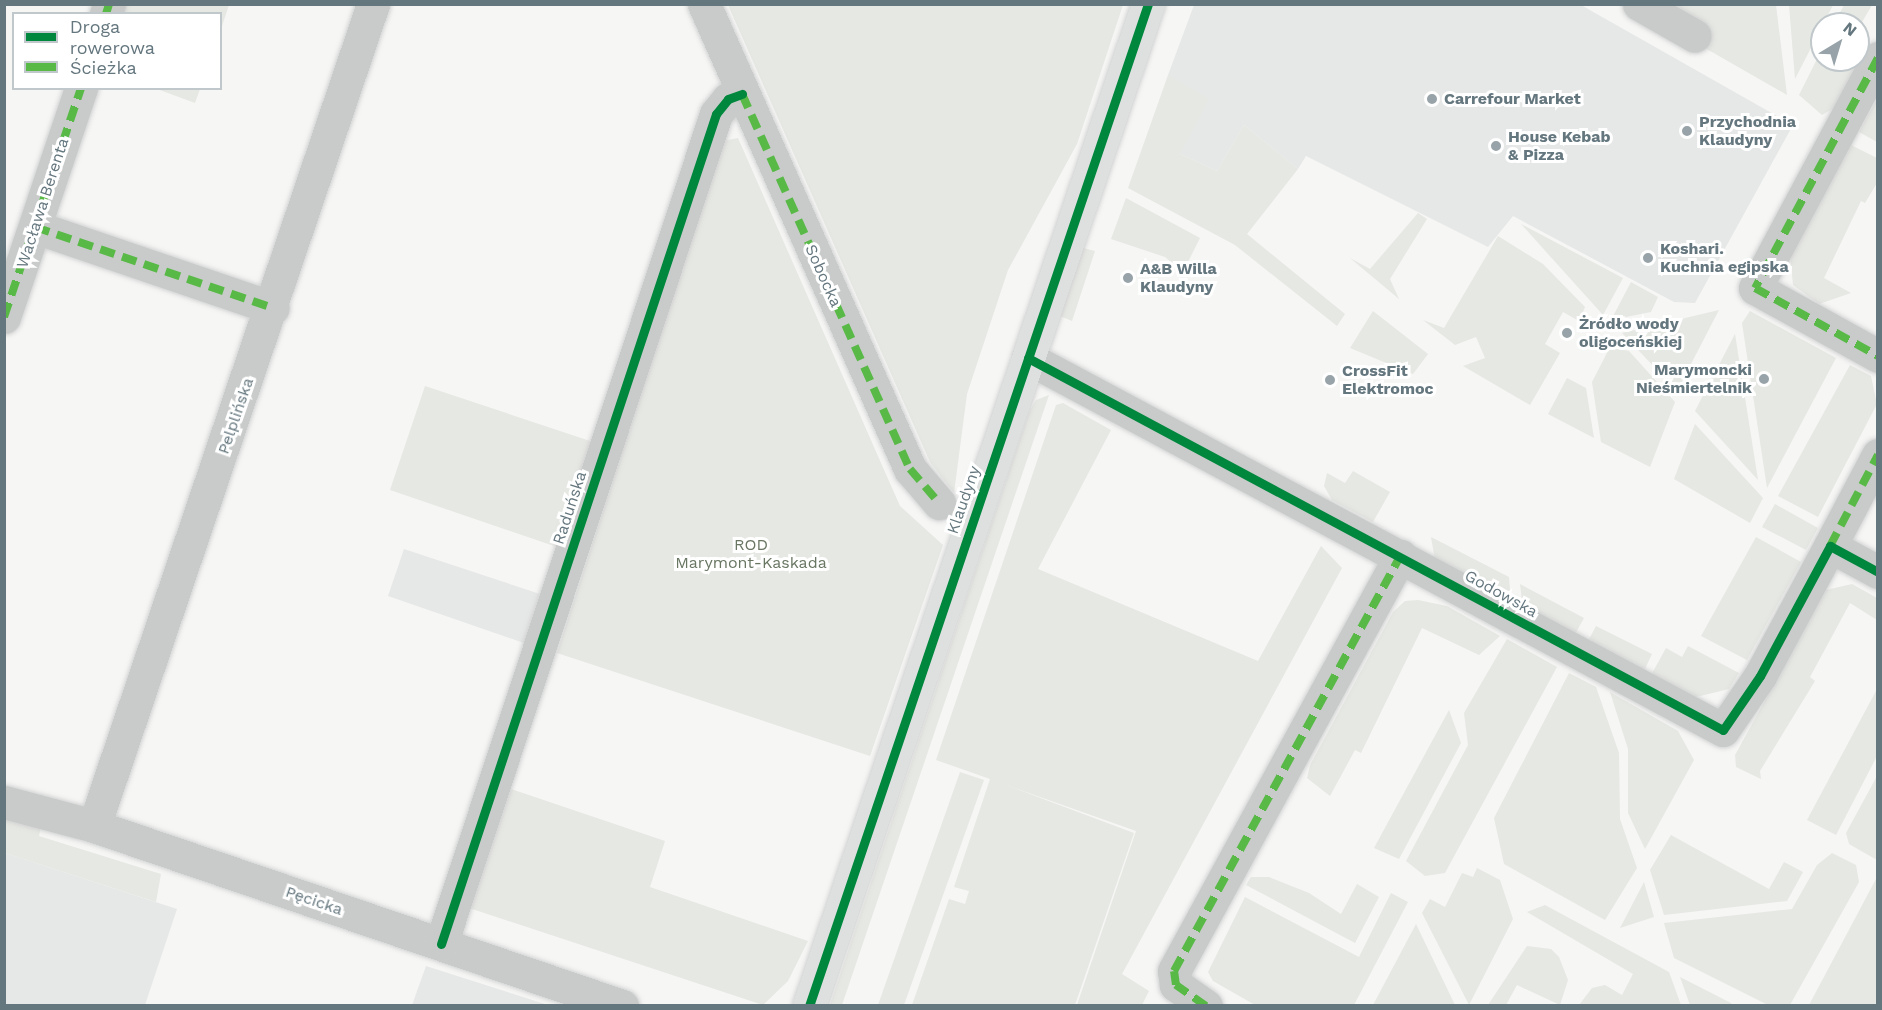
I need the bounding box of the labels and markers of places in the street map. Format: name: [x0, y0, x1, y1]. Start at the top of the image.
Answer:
place label: Carrefour Market: [1444, 89, 1581, 109]
marker: Carrefour Market: [1425, 92, 1439, 106]
place label: Przychodnia Klaudyny: [1699, 112, 1796, 150]
marker: Przychodnia Klaudyny: [1680, 124, 1694, 138]
place label: House Kebab & Pizza: [1508, 127, 1611, 165]
marker: House Kebab & Pizza: [1489, 139, 1503, 153]
place label: Koshari. Kuchnia egipska: [1660, 239, 1789, 277]
marker: Koshari. Kuchnia egipska: [1641, 251, 1655, 265]
place label: A&B Willa Klaudyny: [1140, 259, 1217, 297]
marker: A&B Willa Klaudyny: [1121, 271, 1135, 285]
place label: Żródło wody oligoceńskiej: [1579, 314, 1682, 352]
marker: Żródło wody oligoceńskiej: [1560, 326, 1574, 340]
place label: Marymoncki Nieśmiertelnik: [1636, 360, 1752, 398]
place label: CrossFit Elektromoc: [1342, 361, 1434, 399]
marker: Marymoncki Nieśmiertelnik: [1757, 372, 1771, 386]
marker: CrossFit Elektromoc: [1323, 373, 1337, 387]

